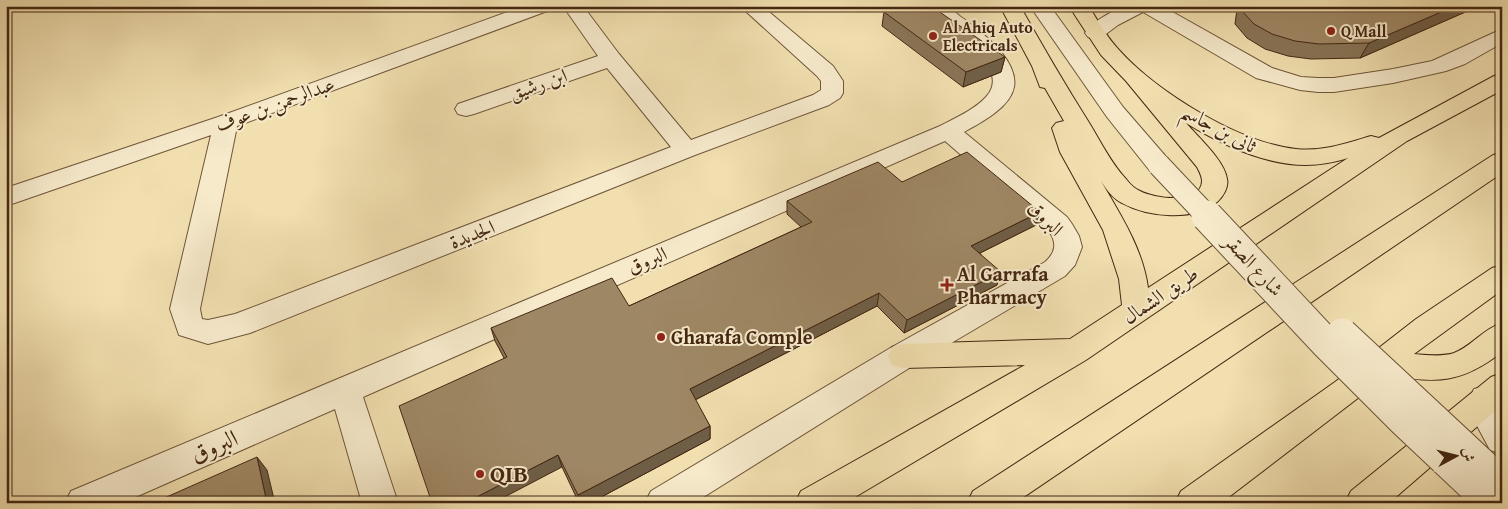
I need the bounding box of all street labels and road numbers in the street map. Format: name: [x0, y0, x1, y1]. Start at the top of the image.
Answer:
street label: ابن رشيق: [505, 60, 571, 107]
street label: عبدالرحمن بن عوف: [211, 69, 339, 139]
street label: ثانى بن جاسم: [1174, 96, 1262, 165]
street label: البروق: [1022, 193, 1071, 242]
street label: الجديدة: [445, 212, 499, 255]
street label: شارع الصقر: [1214, 226, 1291, 305]
street label: البروق: [622, 238, 671, 281]
street label: طريق الشمال: [1116, 258, 1204, 331]
street label: البروق: [185, 420, 243, 471]

